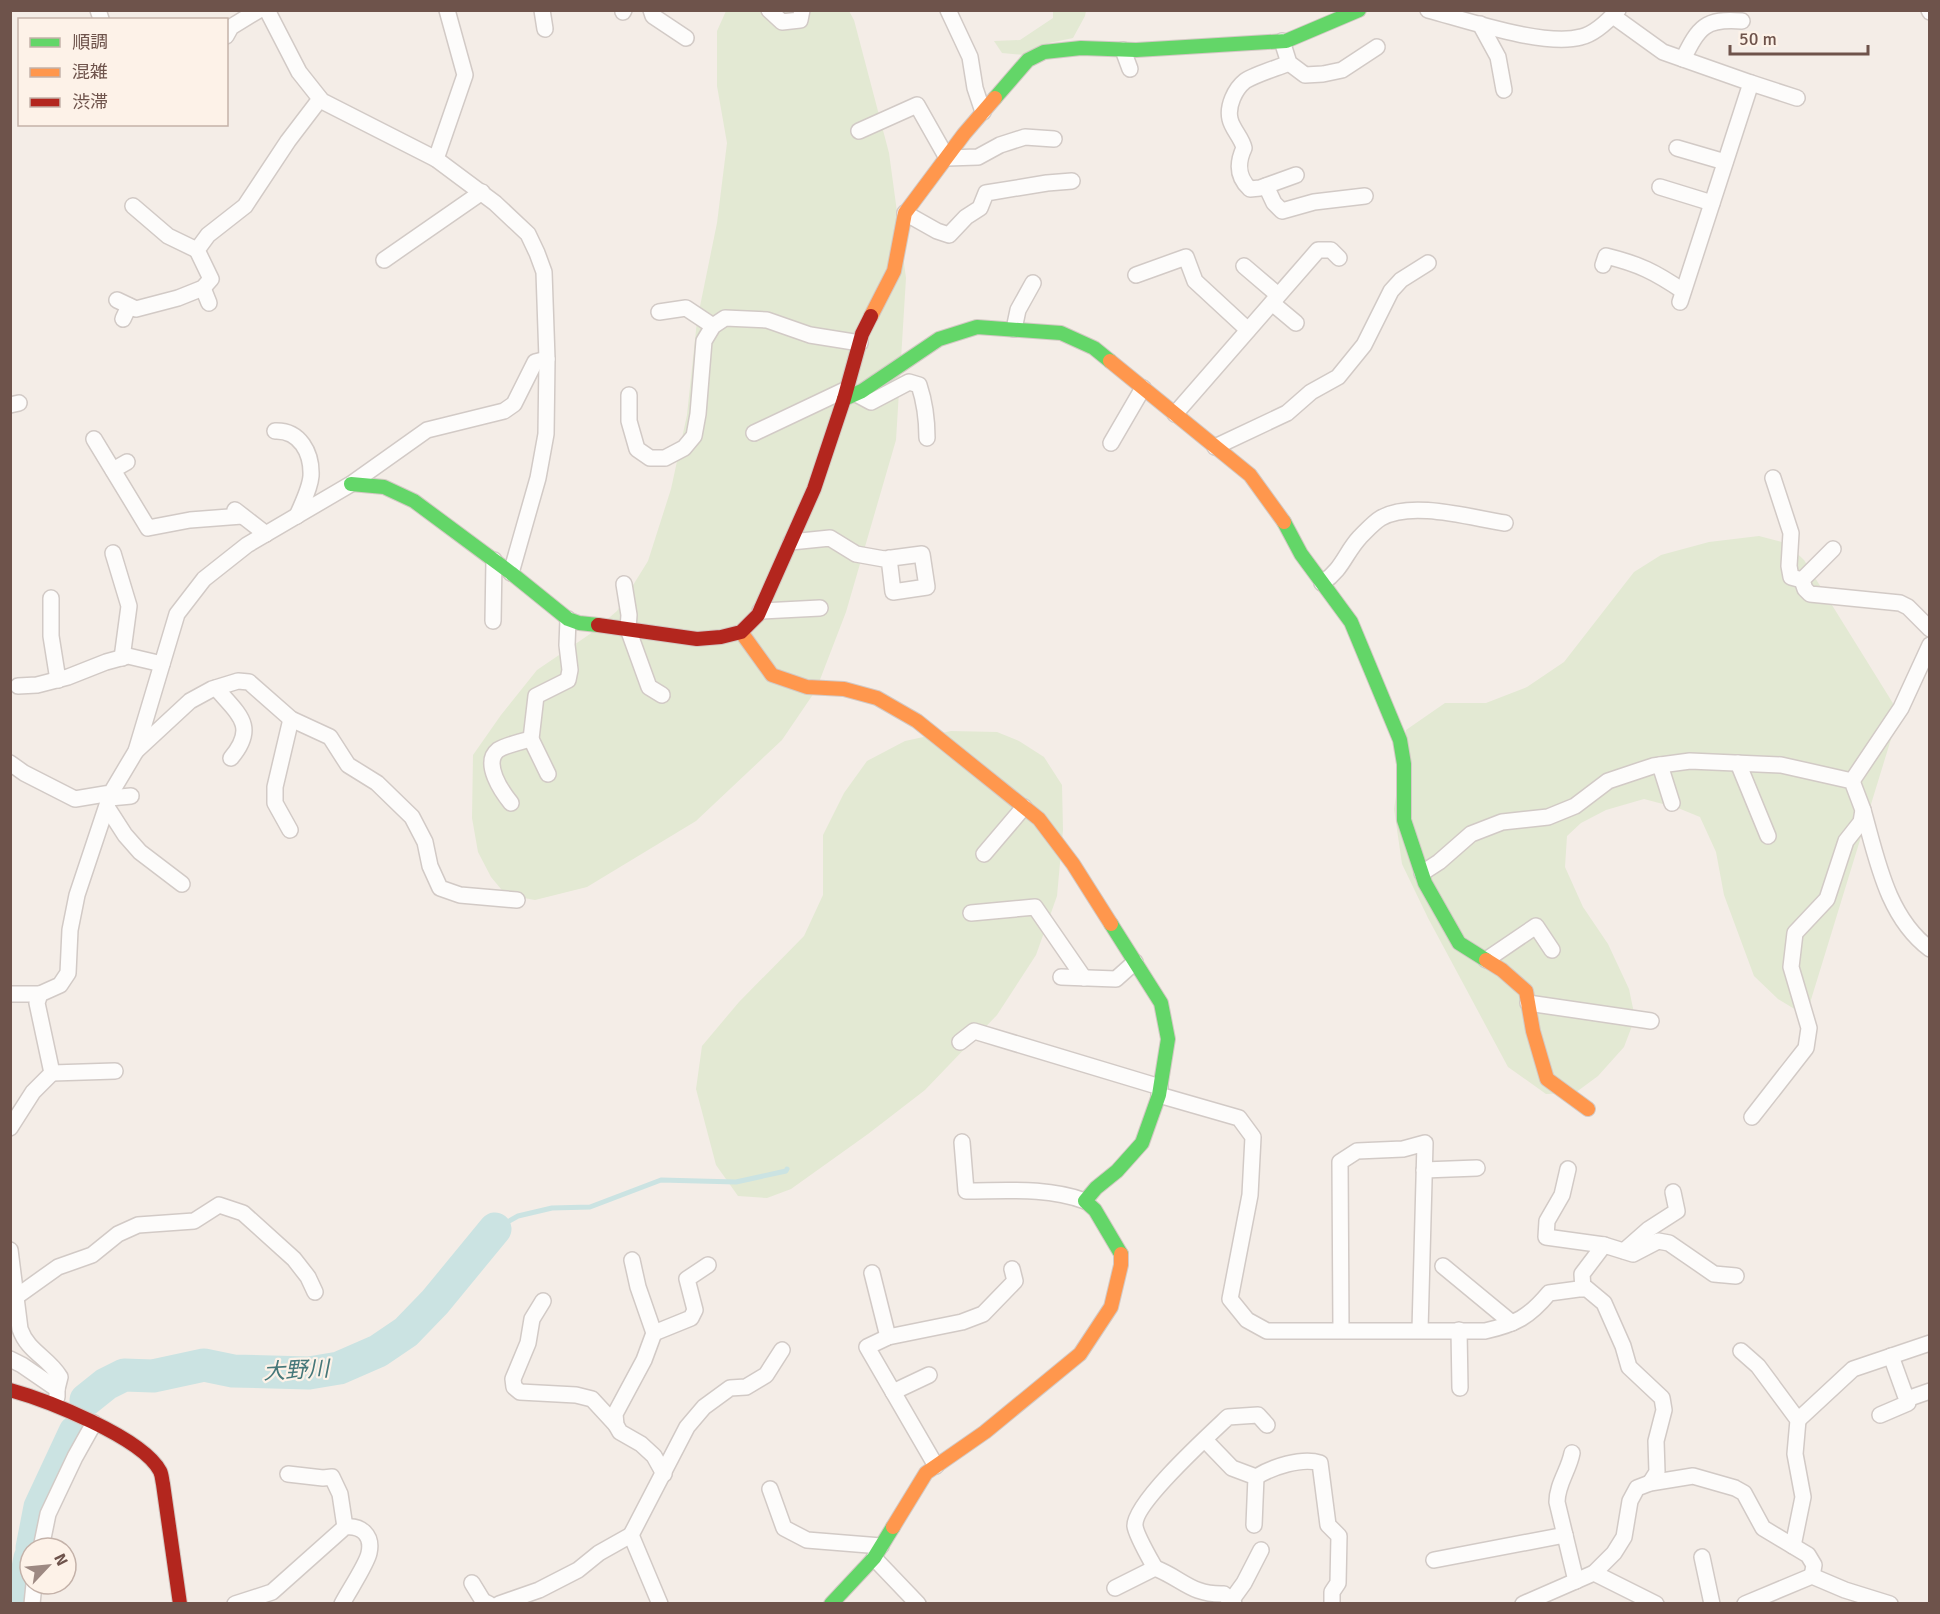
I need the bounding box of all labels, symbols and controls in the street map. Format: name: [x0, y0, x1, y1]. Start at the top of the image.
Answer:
legend: [18, 18, 228, 126]
scale bar: [1730, 18, 1868, 56]
text: 50 m: [1739, 28, 1777, 50]
text: 順調: [72, 31, 108, 53]
text: 混雑: [72, 61, 108, 83]
text: 渋滞: [72, 91, 108, 113]
water label: 大野川: [262, 1355, 332, 1385]
north arrow: [18, 1536, 78, 1596]
text: N: [49, 1550, 72, 1569]

